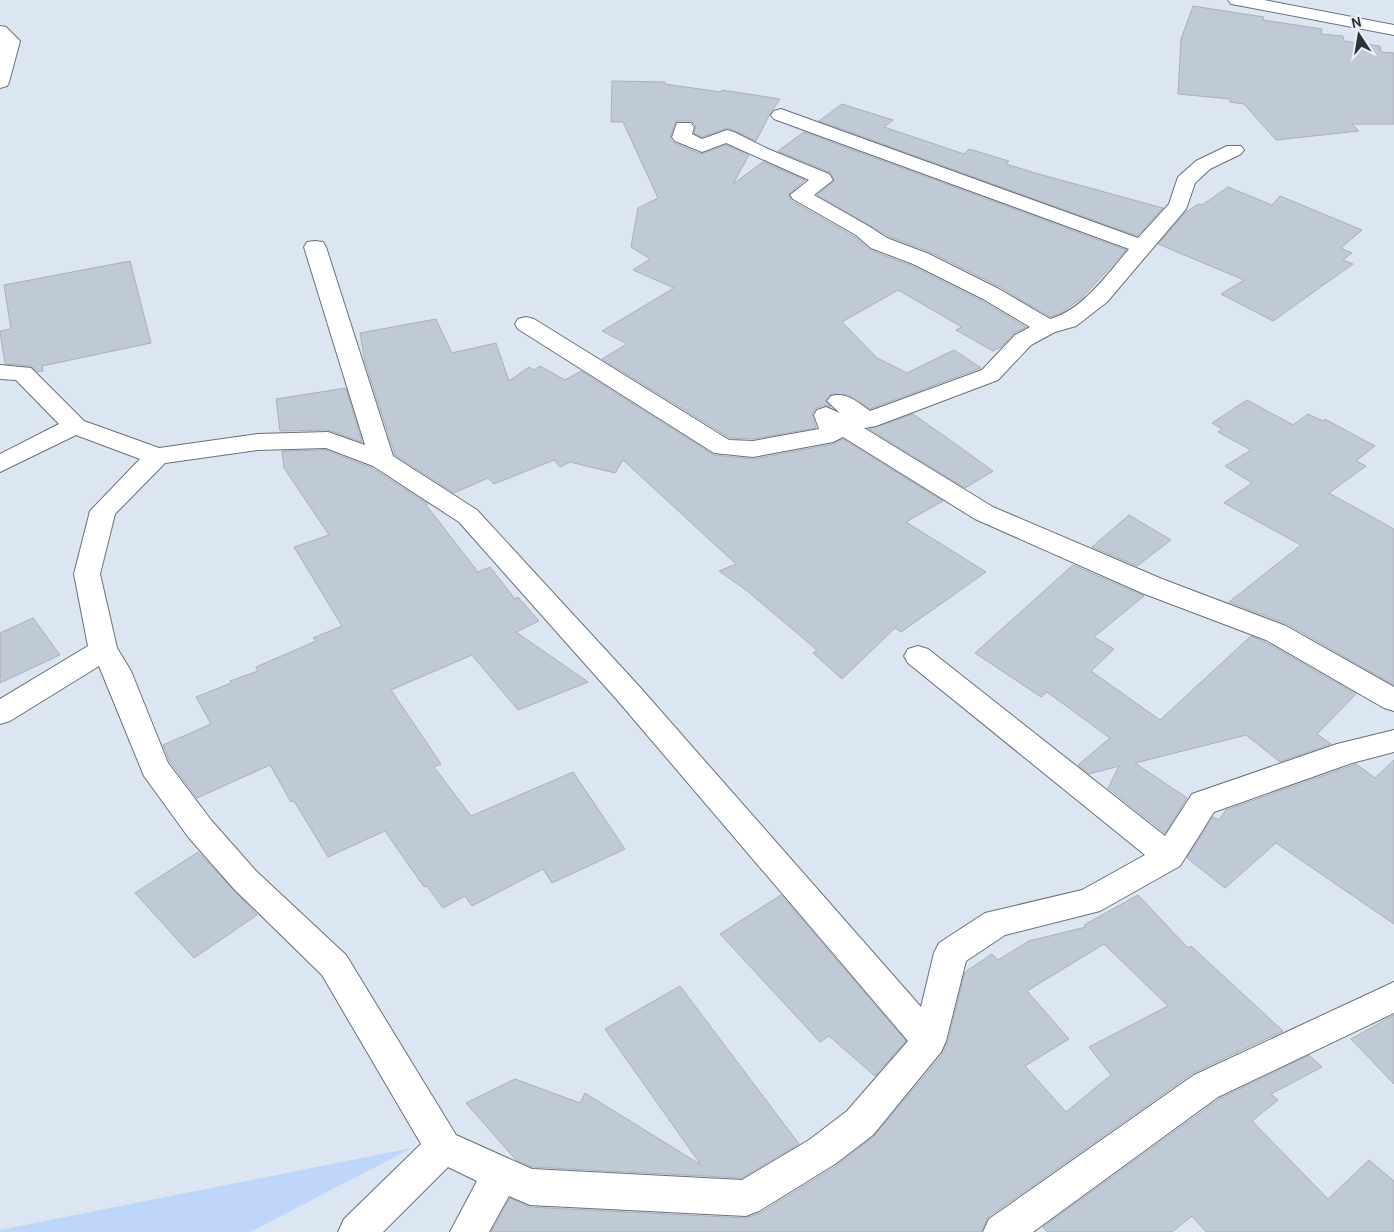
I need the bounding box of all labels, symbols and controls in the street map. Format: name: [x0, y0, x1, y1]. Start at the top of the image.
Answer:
north arrow: [1334, 10, 1384, 60]
text: N: [1350, 12, 1363, 32]

